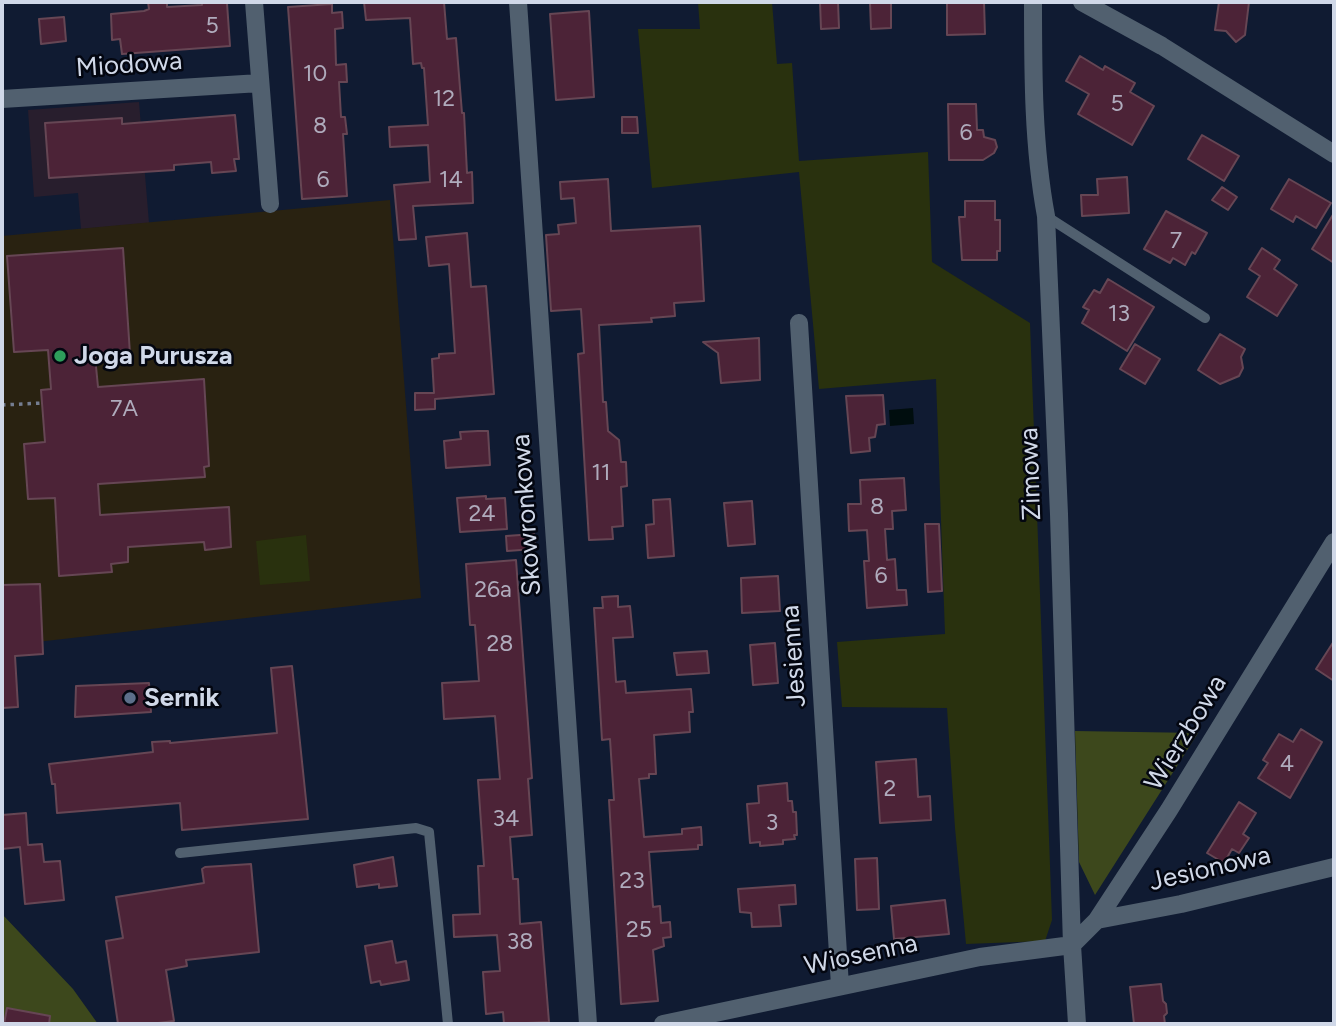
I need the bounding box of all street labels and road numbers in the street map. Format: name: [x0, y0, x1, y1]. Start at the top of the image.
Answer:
street label: Miodowa: [75, 46, 183, 84]
street label: Zimowa: [1014, 427, 1048, 521]
street label: Skowronkowa: [506, 433, 548, 597]
street label: Jesienna: [775, 604, 813, 708]
street label: Wierzbowa: [1138, 670, 1234, 796]
street label: Jesionowa: [1146, 840, 1274, 898]
street label: Wiosenna: [802, 928, 920, 982]

